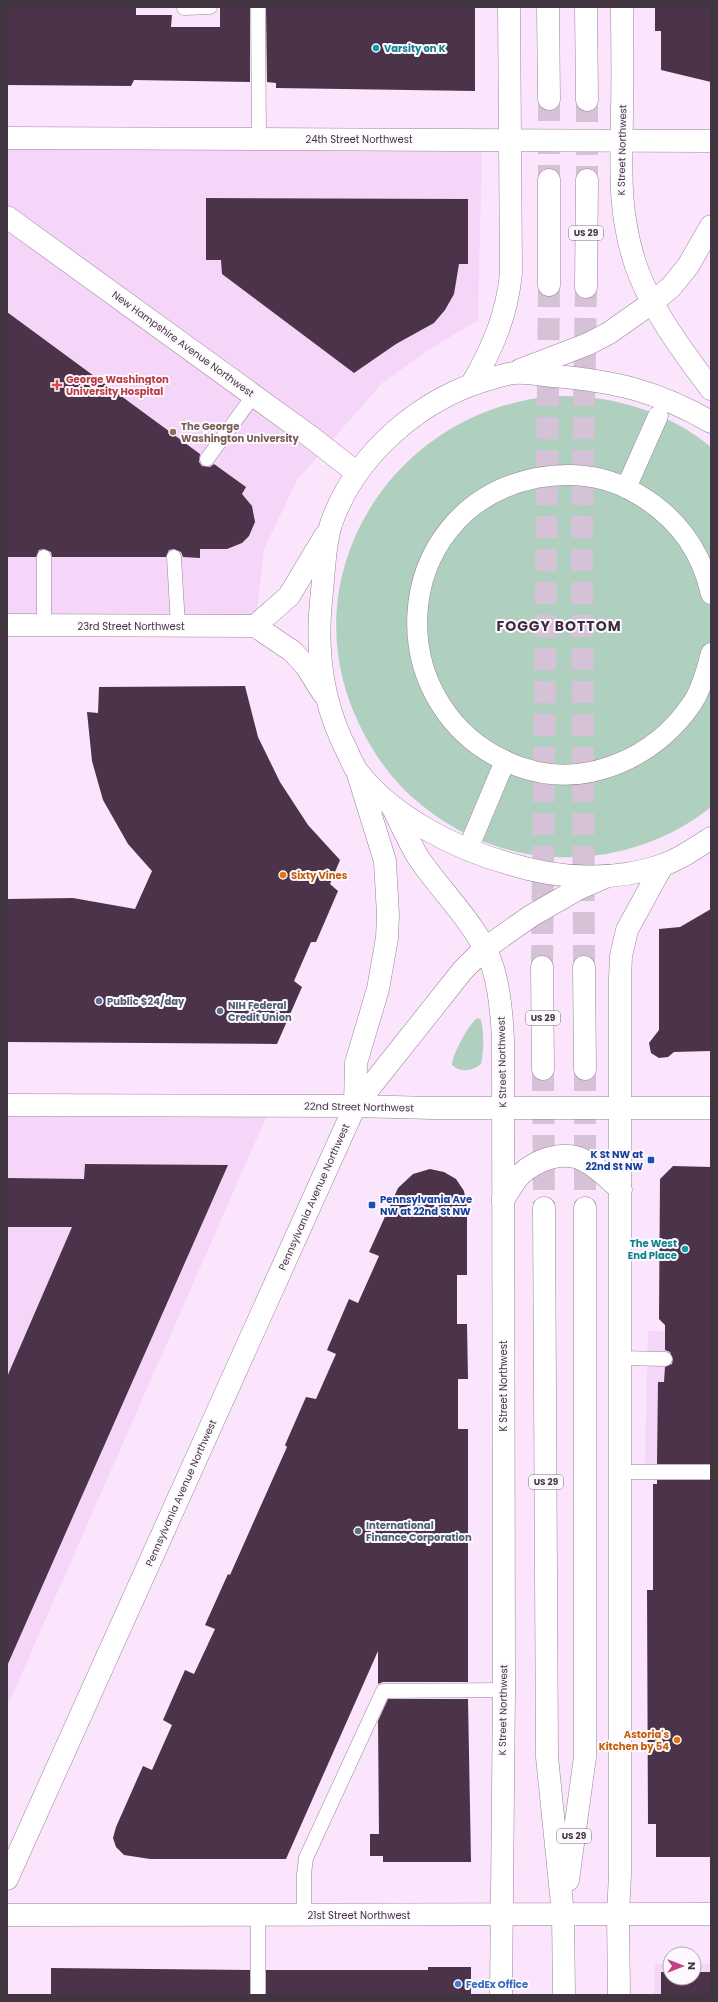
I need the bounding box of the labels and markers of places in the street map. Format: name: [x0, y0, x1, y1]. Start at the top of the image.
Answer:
place label: Varsity on K: [384, 41, 446, 56]
marker: Varsity on K: [371, 43, 381, 53]
place label: George Washington University Hospital: [66, 372, 169, 399]
marker: George Washington University Hospital: [51, 379, 63, 391]
place label: The George Washington University: [181, 419, 299, 446]
marker: The George Washington University: [168, 427, 178, 437]
place label: Sixty Vines: [291, 868, 348, 883]
marker: Sixty Vines: [278, 870, 288, 880]
place label: Public $24/day: [107, 994, 185, 1009]
marker: Public $24/day: [94, 996, 104, 1006]
place label: NIH Federal Credit Union: [228, 998, 292, 1025]
marker: NIH Federal Credit Union: [215, 1006, 225, 1016]
place label: K St NW at 22nd St NW: [586, 1147, 643, 1174]
marker: K St NW at 22nd St NW: [646, 1155, 656, 1165]
place label: Pennsylvania Ave NW at 22nd St NW: [380, 1192, 472, 1219]
marker: Pennsylvania Ave NW at 22nd St NW: [367, 1200, 377, 1210]
place label: The West End Place: [628, 1236, 677, 1263]
marker: The West End Place: [680, 1244, 690, 1254]
place label: International Finance Corporation: [366, 1518, 472, 1545]
marker: International Finance Corporation: [353, 1526, 363, 1536]
place label: Astoria's Kitchen by 54: [599, 1727, 669, 1754]
marker: Astoria's Kitchen by 54: [672, 1735, 682, 1745]
place label: FedEx Office: [466, 1977, 528, 1992]
marker: FedEx Office: [453, 1979, 463, 1989]

